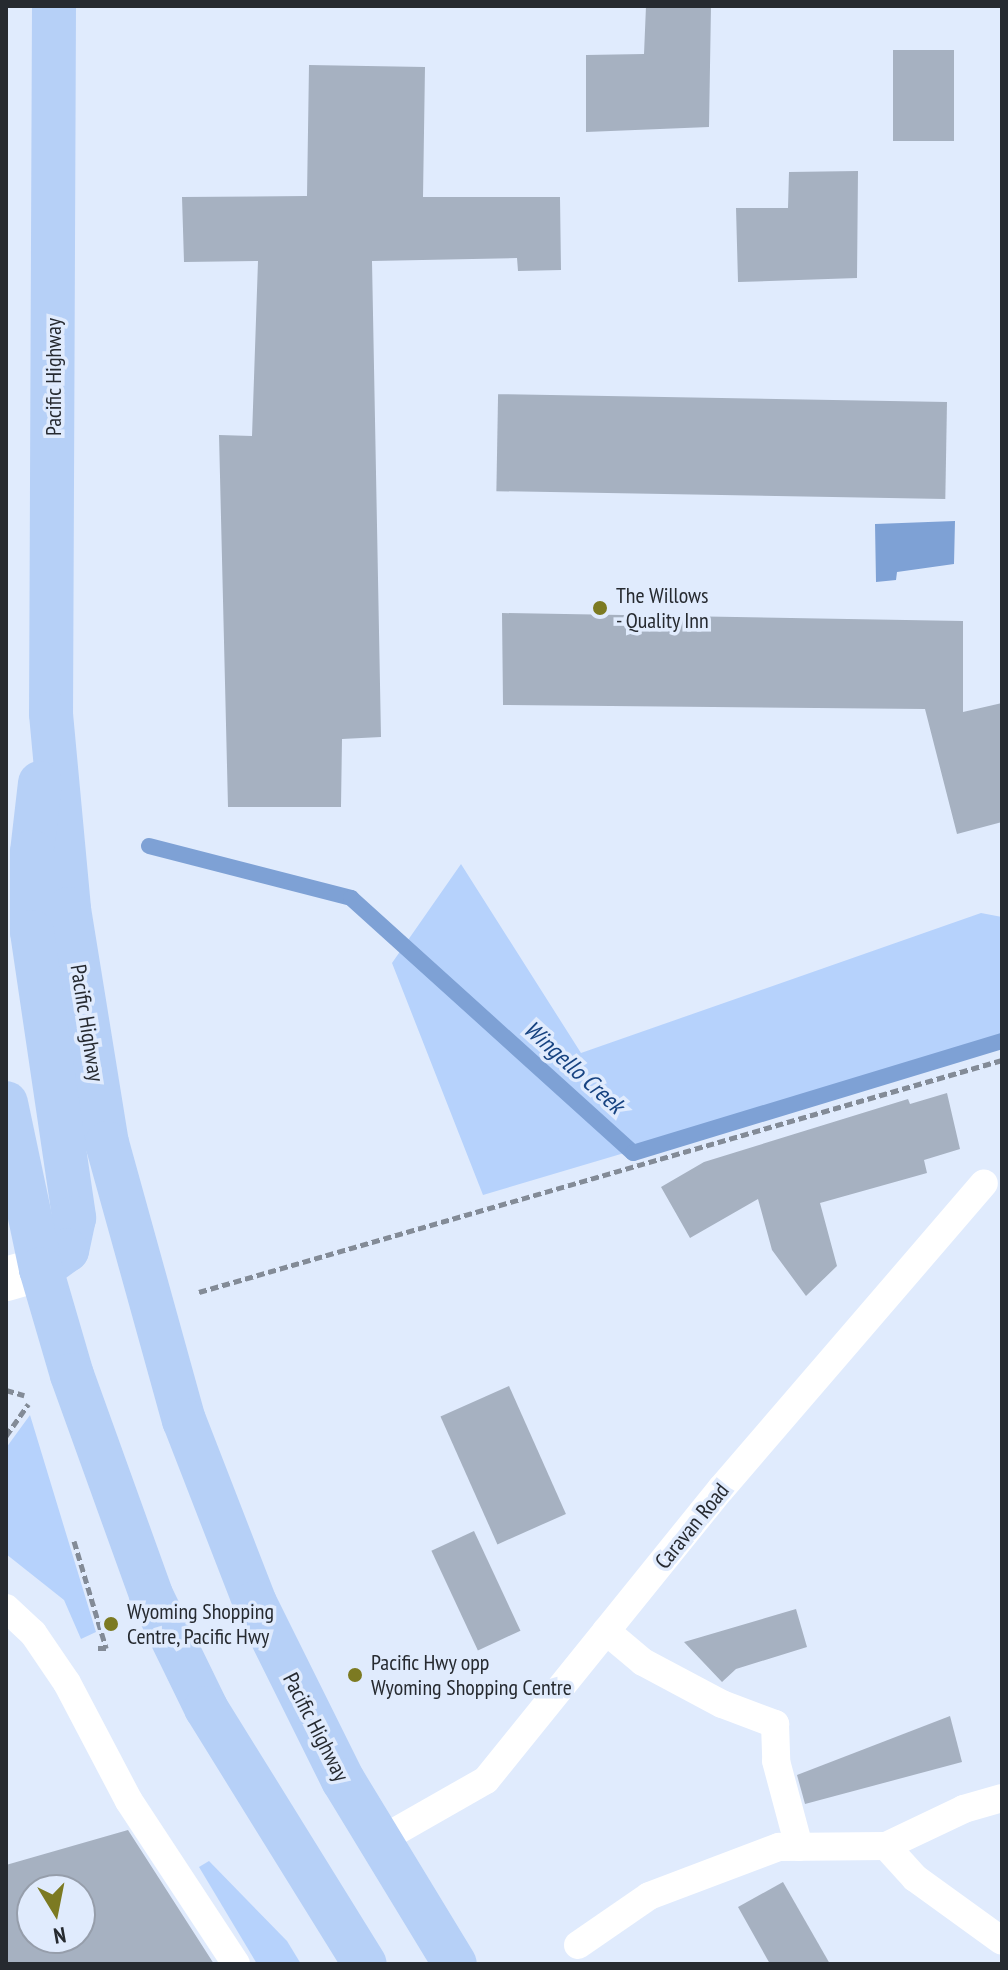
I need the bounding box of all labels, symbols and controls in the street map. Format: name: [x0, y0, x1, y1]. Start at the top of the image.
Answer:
street label: Pacific Highway: [41, 318, 67, 436]
place label: The Willows - Quality Inn: [616, 582, 711, 634]
marker: The Willows - Quality Inn: [591, 599, 609, 617]
street label: Pacific Highway: [65, 962, 109, 1084]
water label: Wingello Creek: [518, 1014, 630, 1120]
street label: Caravan Road: [649, 1478, 735, 1574]
place label: Wyoming Shopping Centre, Pacific Hwy: [127, 1598, 274, 1650]
marker: Wyoming Shopping Centre, Pacific Hwy: [102, 1615, 120, 1633]
place label: Pacific Hwy opp Wyoming Shopping Centre: [371, 1649, 572, 1700]
marker: Pacific Hwy opp Wyoming Shopping Centre: [346, 1666, 364, 1684]
street label: Pacific Highway: [277, 1668, 355, 1786]
north arrow: [16, 1874, 96, 1954]
text: N: [52, 1921, 68, 1950]

